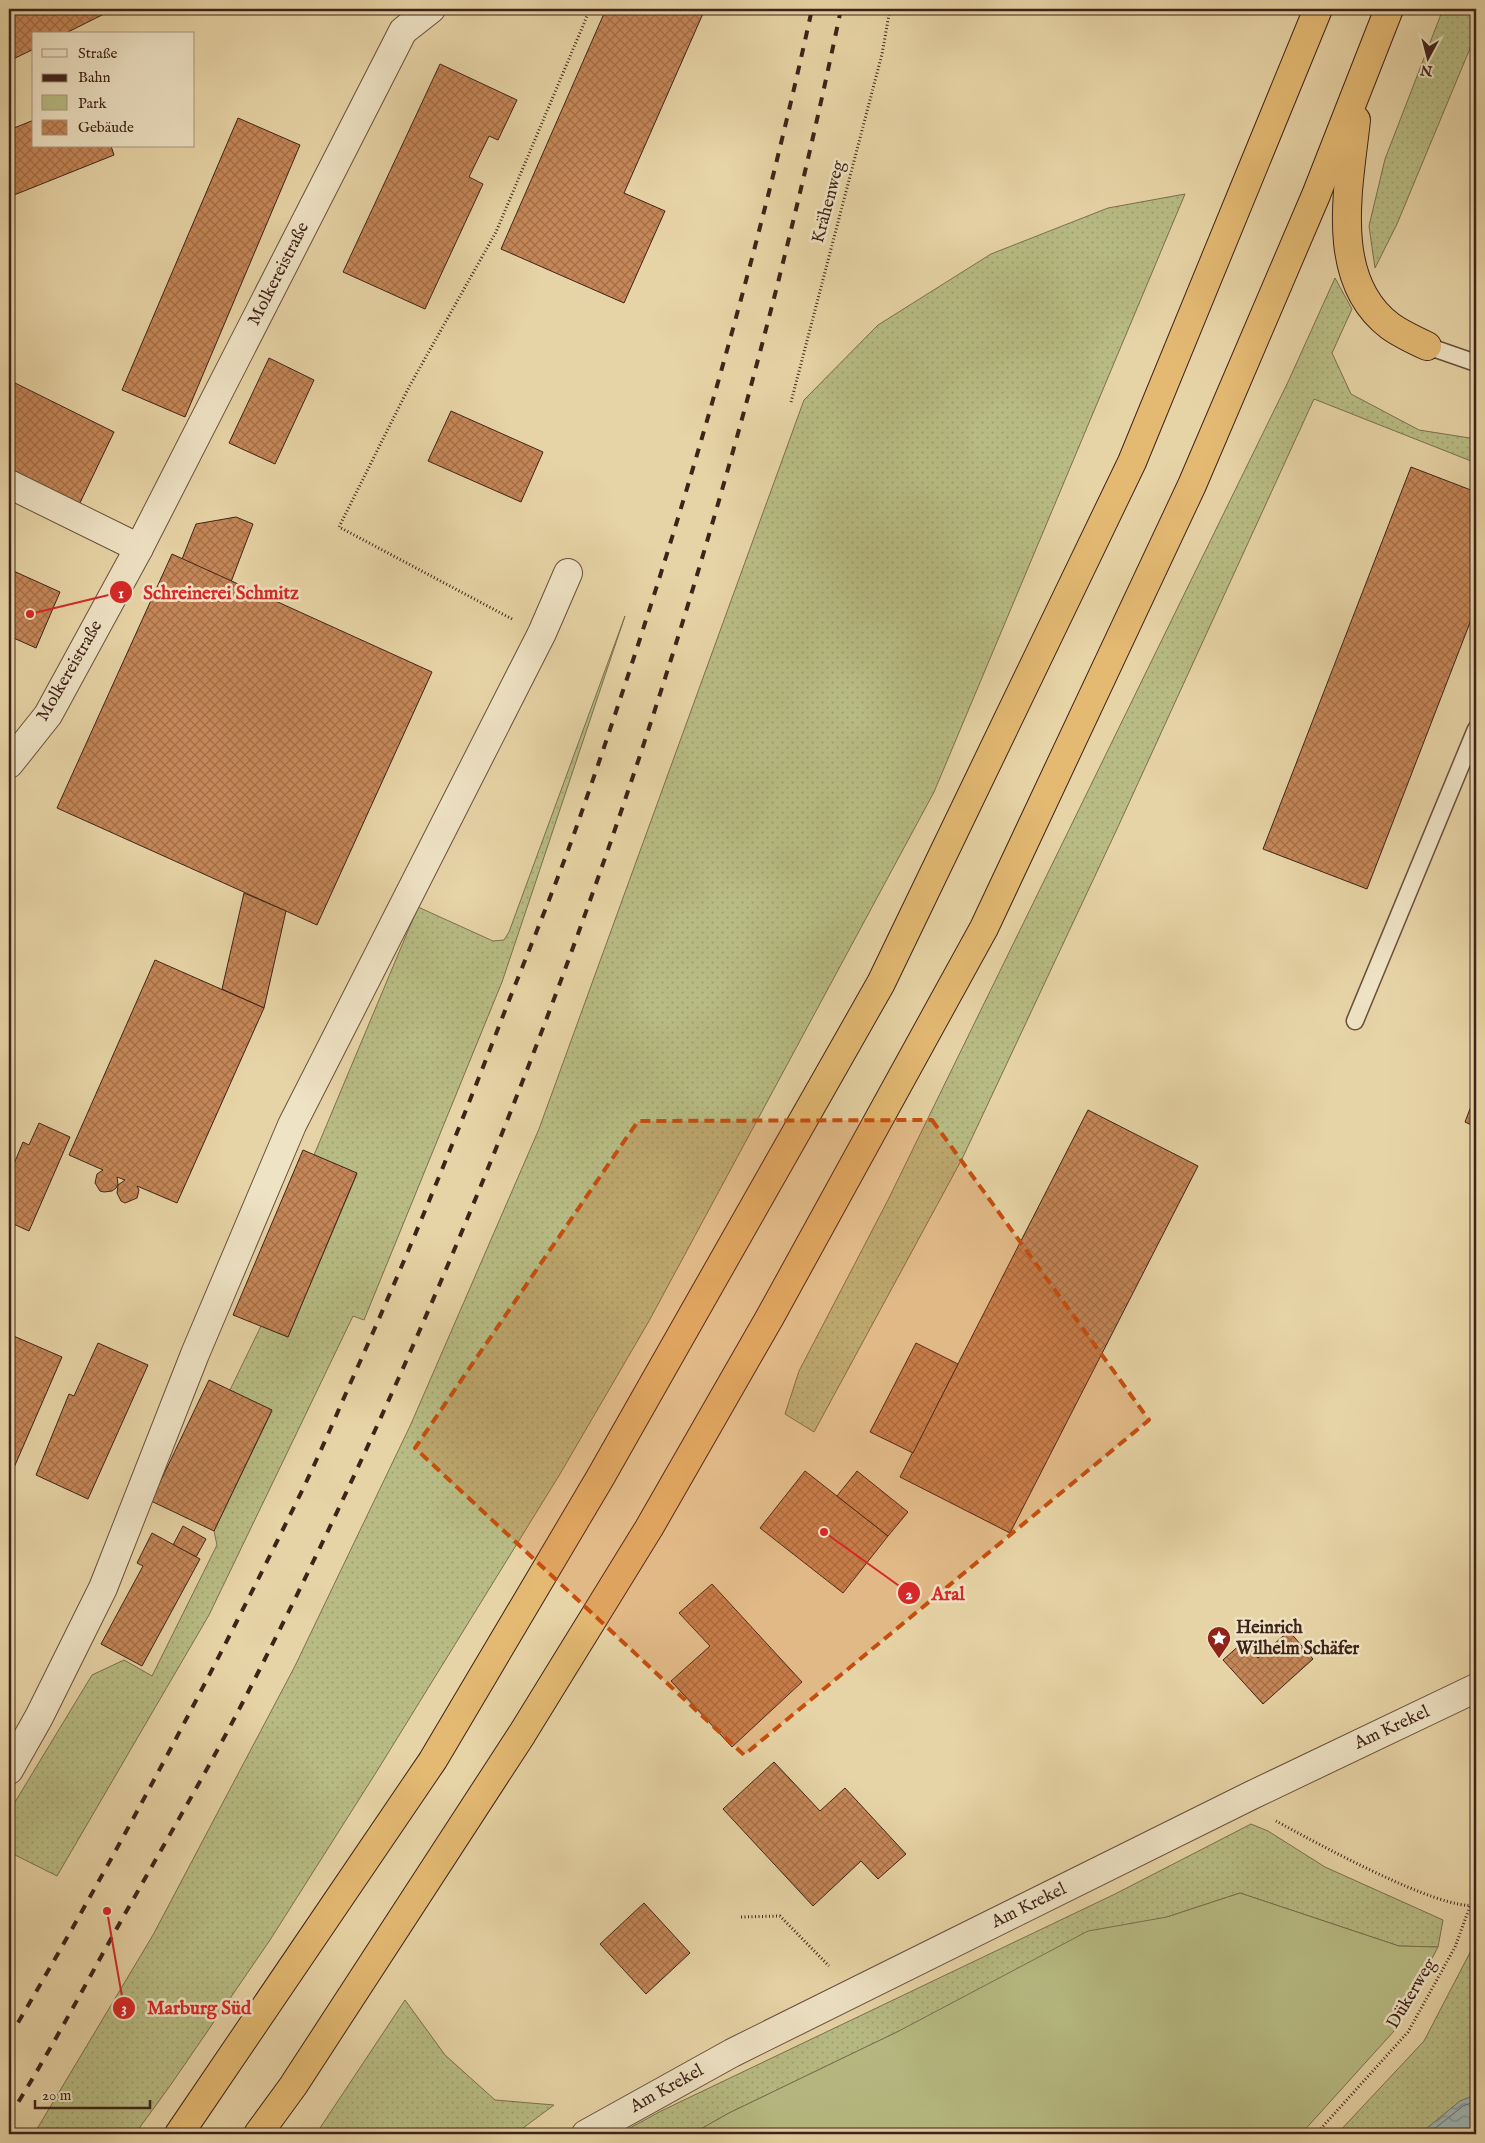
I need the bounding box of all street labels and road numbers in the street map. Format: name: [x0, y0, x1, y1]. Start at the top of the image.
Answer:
street label: Krähenweg: [807, 158, 851, 246]
street label: Molkereistraße: [243, 218, 315, 330]
street label: Molkereistraße: [32, 616, 108, 726]
street label: Am Krekel: [1350, 1701, 1433, 1756]
street label: Am Krekel: [987, 1878, 1070, 1934]
street label: Dükerweg: [1382, 1954, 1442, 2033]
street label: Am Krekel: [625, 2059, 708, 2119]

